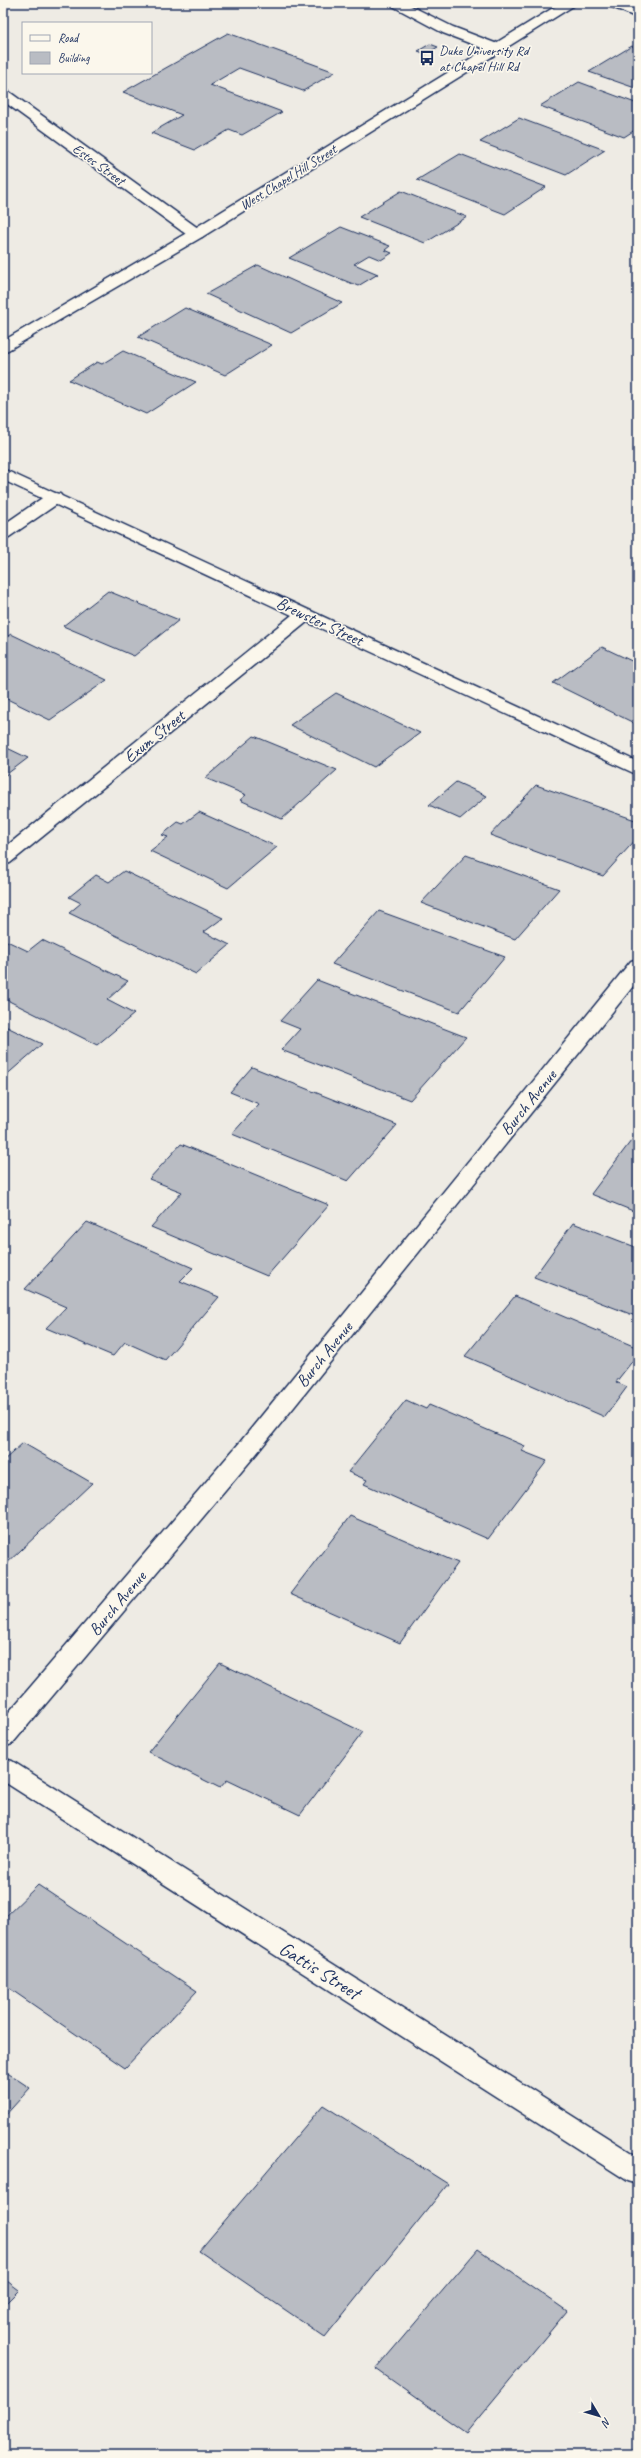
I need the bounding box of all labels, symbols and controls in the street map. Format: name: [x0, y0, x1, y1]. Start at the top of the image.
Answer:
legend: [22, 22, 152, 74]
text: Road: [58, 30, 80, 46]
place label: Duke University Rd at Chapel Hill Rd: [439, 42, 531, 75]
bus stop icon: Duke University Rd at Chapel Hill Rd: [418, 49, 436, 67]
text: Building: [58, 50, 90, 66]
street label: Estes Street: [69, 140, 130, 190]
street label: West Chapel Hill Street: [237, 140, 341, 214]
street label: Brewster Street: [273, 592, 369, 652]
street label: Exum Street: [120, 704, 191, 767]
street label: Burch Avenue: [496, 1064, 562, 1139]
street label: Burch Avenue: [292, 1316, 358, 1391]
street label: Burch Avenue: [84, 1566, 151, 1640]
street label: Gattis Street: [275, 1936, 368, 2007]
north arrow: [579, 2396, 619, 2436]
text: N: [598, 2415, 614, 2431]

